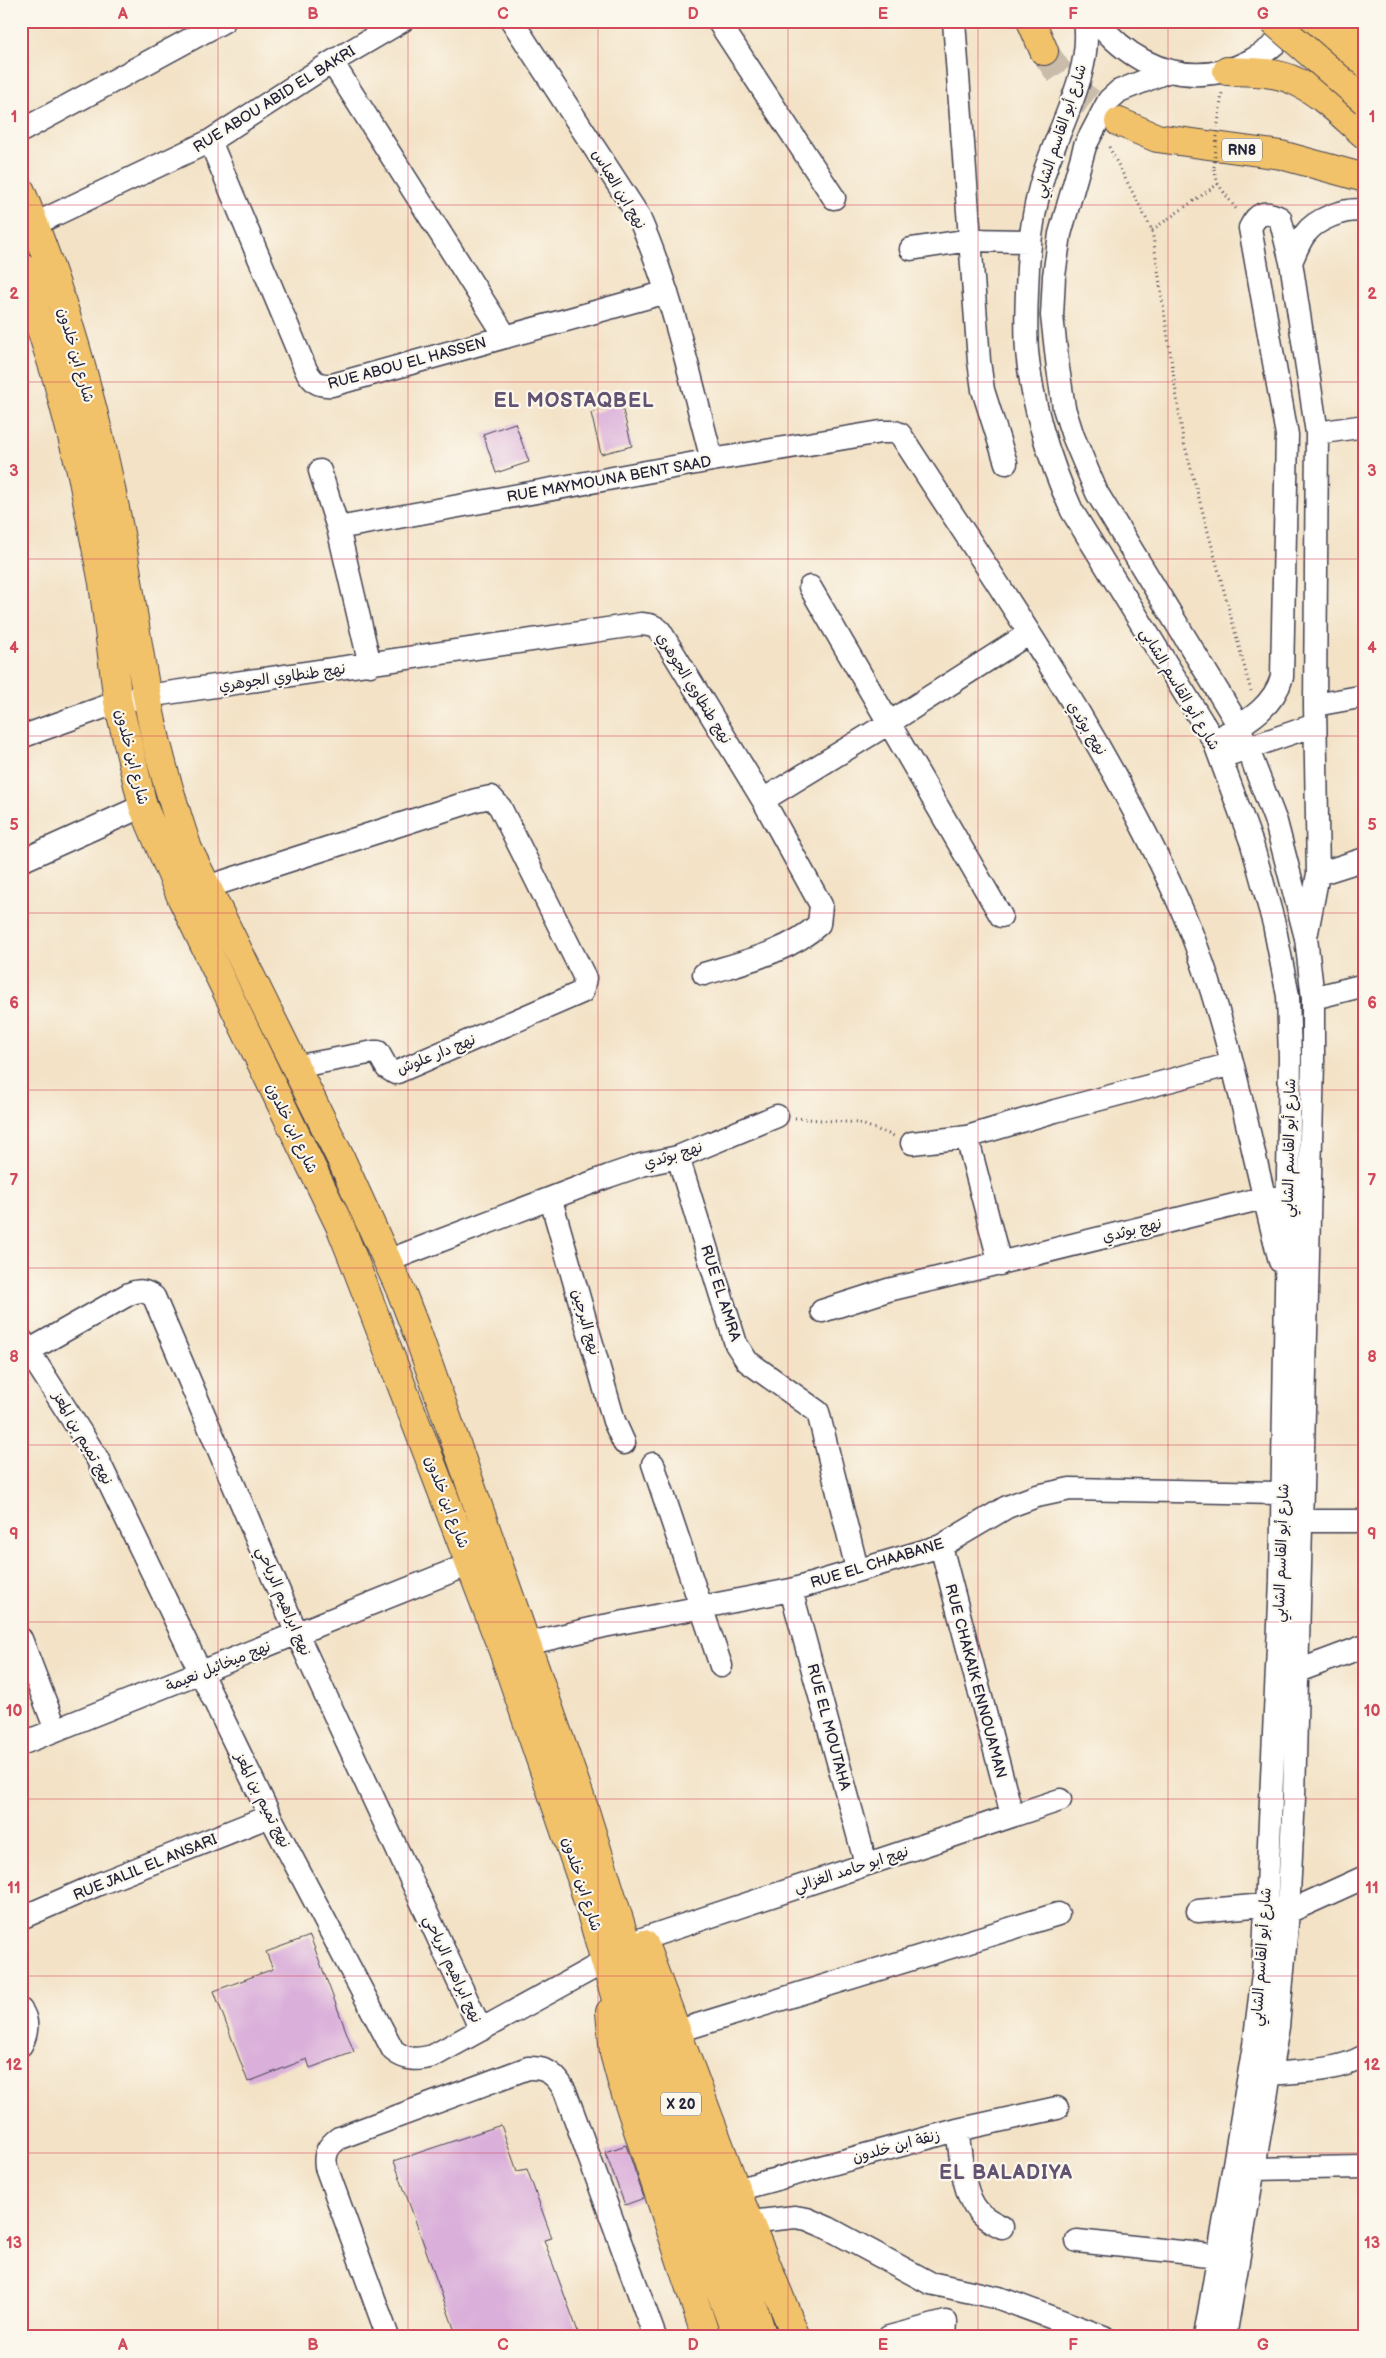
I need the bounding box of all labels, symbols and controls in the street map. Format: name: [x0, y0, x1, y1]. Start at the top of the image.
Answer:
text: A: [117, 5, 128, 24]
text: B: [307, 5, 319, 24]
text: C: [497, 5, 509, 24]
text: D: [687, 5, 699, 24]
text: E: [878, 5, 888, 24]
text: F: [1068, 5, 1078, 24]
text: G: [1257, 5, 1269, 24]
street label: RUE ABOU ABID EL BAKRI: [190, 41, 359, 157]
street label: شارع أبو القاسم الشابي: [1030, 62, 1094, 201]
text: 1: [11, 108, 17, 127]
text: 1: [1369, 108, 1375, 127]
road number: RN8: [1222, 138, 1262, 162]
street label: نهج ابن العباس: [587, 146, 650, 233]
text: 2: [9, 285, 19, 304]
text: 2: [1367, 285, 1377, 304]
street label: شارع ابن خلدون: [53, 306, 98, 405]
street label: RUE ABOU EL HASSEN: [326, 333, 489, 394]
district label: EL MOSTAQBEL: [494, 389, 654, 413]
street label: RUE MAYMOUNA BENT SAAD: [505, 452, 713, 507]
text: 3: [9, 462, 19, 481]
text: 3: [1367, 462, 1377, 481]
street label: شارع أبو القاسم الشابي: [1133, 625, 1224, 755]
street label: نهج طنطاوي الجوهري: [651, 629, 736, 748]
text: 4: [9, 639, 19, 658]
text: 4: [1367, 639, 1377, 658]
street label: نهج طنطاوي الجوهري: [217, 659, 347, 697]
street label: نهج بوثدي: [1062, 698, 1111, 760]
street label: شارع ابن خلدون: [110, 707, 153, 807]
text: 5: [9, 816, 19, 835]
text: 5: [1367, 816, 1377, 835]
text: 6: [9, 994, 19, 1013]
text: 6: [1367, 994, 1377, 1013]
street label: نهج دار علوش: [394, 1030, 478, 1079]
street label: شارع أبو القاسم الشابي: [1279, 1078, 1303, 1218]
street label: شارع ابن خلدون: [262, 1080, 321, 1176]
street label: نهج بوثدي: [641, 1138, 705, 1174]
text: 7: [10, 1171, 19, 1190]
text: 7: [1368, 1171, 1377, 1190]
street label: نهج بوثدي: [1100, 1214, 1164, 1248]
street label: RUE EL AMRA: [696, 1243, 745, 1344]
street label: نهج البرجين: [567, 1287, 604, 1357]
text: 8: [9, 1348, 19, 1367]
text: 8: [1367, 1348, 1377, 1367]
street label: نهج تميم بن المعز: [45, 1386, 117, 1489]
street label: شارع ابن خلدون: [420, 1453, 473, 1551]
street label: شارع أبو القاسم الشابي: [1270, 1483, 1296, 1623]
text: 9: [9, 1525, 19, 1544]
text: 9: [1367, 1525, 1377, 1544]
street label: RUE EL CHAABANE: [808, 1534, 946, 1593]
street label: نهج ابراهيم الرياحي: [249, 1544, 315, 1660]
street label: RUE CHAKAIK ENNOUAMAN: [940, 1582, 1011, 1780]
street label: نهج ميخائيل نعيمة: [163, 1637, 273, 1696]
street label: RUE EL MOUTAHA: [802, 1662, 855, 1793]
text: 10: [6, 1702, 22, 1721]
text: 10: [1364, 1702, 1380, 1721]
street label: نهج تميم بن المعز: [228, 1748, 295, 1852]
street label: RUE JALIL EL ANSARI: [70, 1830, 220, 1905]
street label: شارع ابن خلدون: [557, 1835, 606, 1934]
street label: نهج ابو حامد الغزالي: [791, 1842, 912, 1900]
text: 11: [7, 1879, 21, 1898]
text: 11: [1365, 1879, 1379, 1898]
street label: شارع أبو القاسم الشابي: [1247, 1887, 1279, 2027]
street label: نهج ابراهيم الرياحي: [417, 1912, 486, 2027]
text: 12: [6, 2056, 23, 2075]
text: 12: [1364, 2056, 1381, 2075]
road number: X 20: [661, 2092, 701, 2116]
street label: زنقة ابن خلدون: [850, 2126, 942, 2167]
district label: EL BALADIYA: [939, 2161, 1073, 2185]
text: 13: [6, 2234, 22, 2253]
text: 13: [1364, 2234, 1380, 2253]
text: A: [117, 2336, 128, 2355]
text: B: [307, 2336, 319, 2355]
text: C: [497, 2336, 509, 2355]
text: D: [687, 2336, 699, 2355]
text: E: [878, 2336, 888, 2355]
text: F: [1068, 2336, 1078, 2355]
text: G: [1257, 2336, 1269, 2355]

